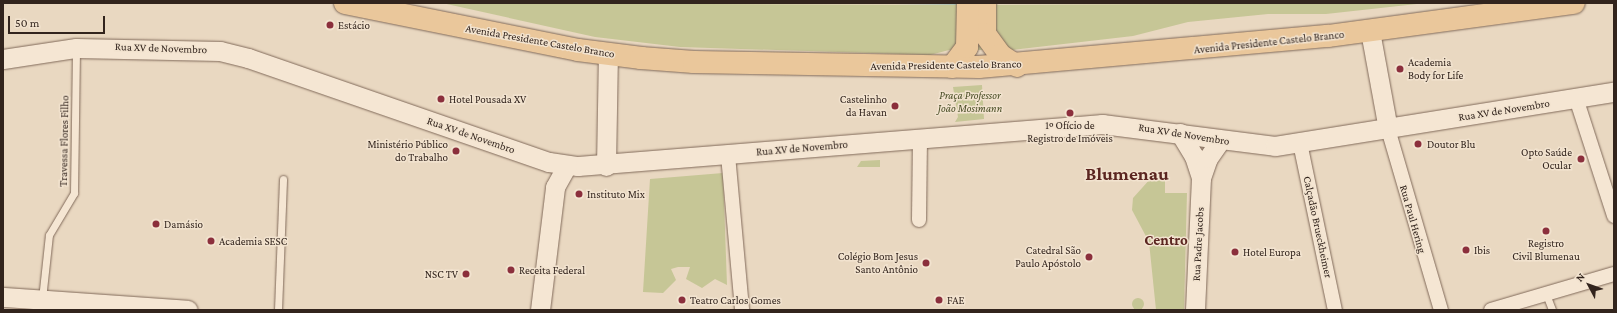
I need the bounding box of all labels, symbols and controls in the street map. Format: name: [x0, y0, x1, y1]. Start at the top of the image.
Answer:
scale bar: [10, 8, 107, 34]
text: 50 m: [15, 16, 39, 30]
place label: Estácio: [338, 18, 370, 32]
marker: Estácio: [325, 20, 335, 30]
street label: Avenida Presidente Castelo Branco: [464, 21, 616, 61]
street label: Avenida Presidente Castelo Branco: [1193, 28, 1345, 56]
street label: Rua XV de Novembro: [115, 40, 207, 56]
place label: Academia Body for Life: [1408, 56, 1463, 82]
street label: Avenida Presidente Castelo Branco: [870, 57, 1022, 73]
marker: Academia Body for Life: [1395, 64, 1405, 74]
park label: Praça Professor João Mosimann: [938, 89, 1002, 115]
place label: Hotel Pousada XV: [449, 92, 526, 106]
place label: Castelinho da Havan: [840, 93, 887, 119]
marker: Hotel Pousada XV: [436, 94, 446, 104]
street label: Travessa Flores Filho: [57, 95, 71, 187]
street label: Rua XV de Novembro: [1458, 96, 1550, 124]
marker: Castelinho da Havan: [890, 101, 900, 111]
marker: 1º Ofício de Registro de Imóveis: [1065, 108, 1075, 118]
street label: Rua XV de Novembro: [425, 114, 517, 156]
place label: 1º Ofício de Registro de Imóveis: [1027, 119, 1113, 145]
street label: Rua XV de Novembro: [1138, 120, 1230, 148]
street label: Rua XV de Novembro: [756, 137, 848, 159]
place label: Doutor Blu: [1427, 137, 1475, 151]
place label: Ministério Público do Trabalho: [367, 138, 448, 164]
marker: Doutor Blu: [1412, 138, 1424, 150]
marker: Ministério Público do Trabalho: [451, 146, 461, 156]
place label: Opto Saúde Ocular: [1521, 146, 1572, 172]
marker: Opto Saúde Ocular: [1575, 153, 1587, 165]
district label: Blumenau: [1085, 163, 1169, 185]
street label: Calçadão Brueckheimer: [1301, 175, 1335, 279]
street label: Rua Paul Hering: [1397, 183, 1429, 255]
place label: Instituto Mix: [587, 187, 645, 201]
marker: Instituto Mix: [574, 189, 584, 199]
street label: Rua Padre Jacobs: [1189, 207, 1207, 281]
place label: Damásio: [164, 217, 203, 231]
marker: Damásio: [151, 219, 161, 229]
marker: Registro Civil Blumenau: [1541, 226, 1551, 236]
district label: Centro: [1144, 232, 1188, 250]
place label: Academia SESC: [219, 234, 287, 248]
marker: Academia SESC: [206, 236, 216, 246]
place label: Registro Civil Blumenau: [1512, 237, 1580, 263]
place label: Ibis: [1474, 243, 1490, 257]
place label: Catedral São Paulo Apóstolo: [1015, 244, 1081, 270]
place label: Hotel Europa: [1243, 245, 1301, 259]
marker: Ibis: [1461, 245, 1471, 255]
marker: Hotel Europa: [1230, 247, 1240, 257]
place label: Colégio Bom Jesus Santo Antônio: [838, 250, 918, 276]
marker: Catedral São Paulo Apóstolo: [1084, 252, 1094, 262]
marker: Colégio Bom Jesus Santo Antônio: [921, 258, 931, 268]
place label: Receita Federal: [519, 263, 585, 277]
marker: Receita Federal: [506, 265, 516, 275]
north arrow: [1569, 265, 1609, 305]
place label: NSC TV: [425, 267, 458, 281]
marker: NSC TV: [461, 269, 471, 279]
text: N: [1573, 270, 1587, 284]
place label: Teatro Carlos Gomes: [690, 293, 781, 307]
place label: FAE: [947, 293, 964, 307]
marker: Teatro Carlos Gomes: [677, 295, 687, 305]
marker: FAE: [934, 295, 944, 305]

